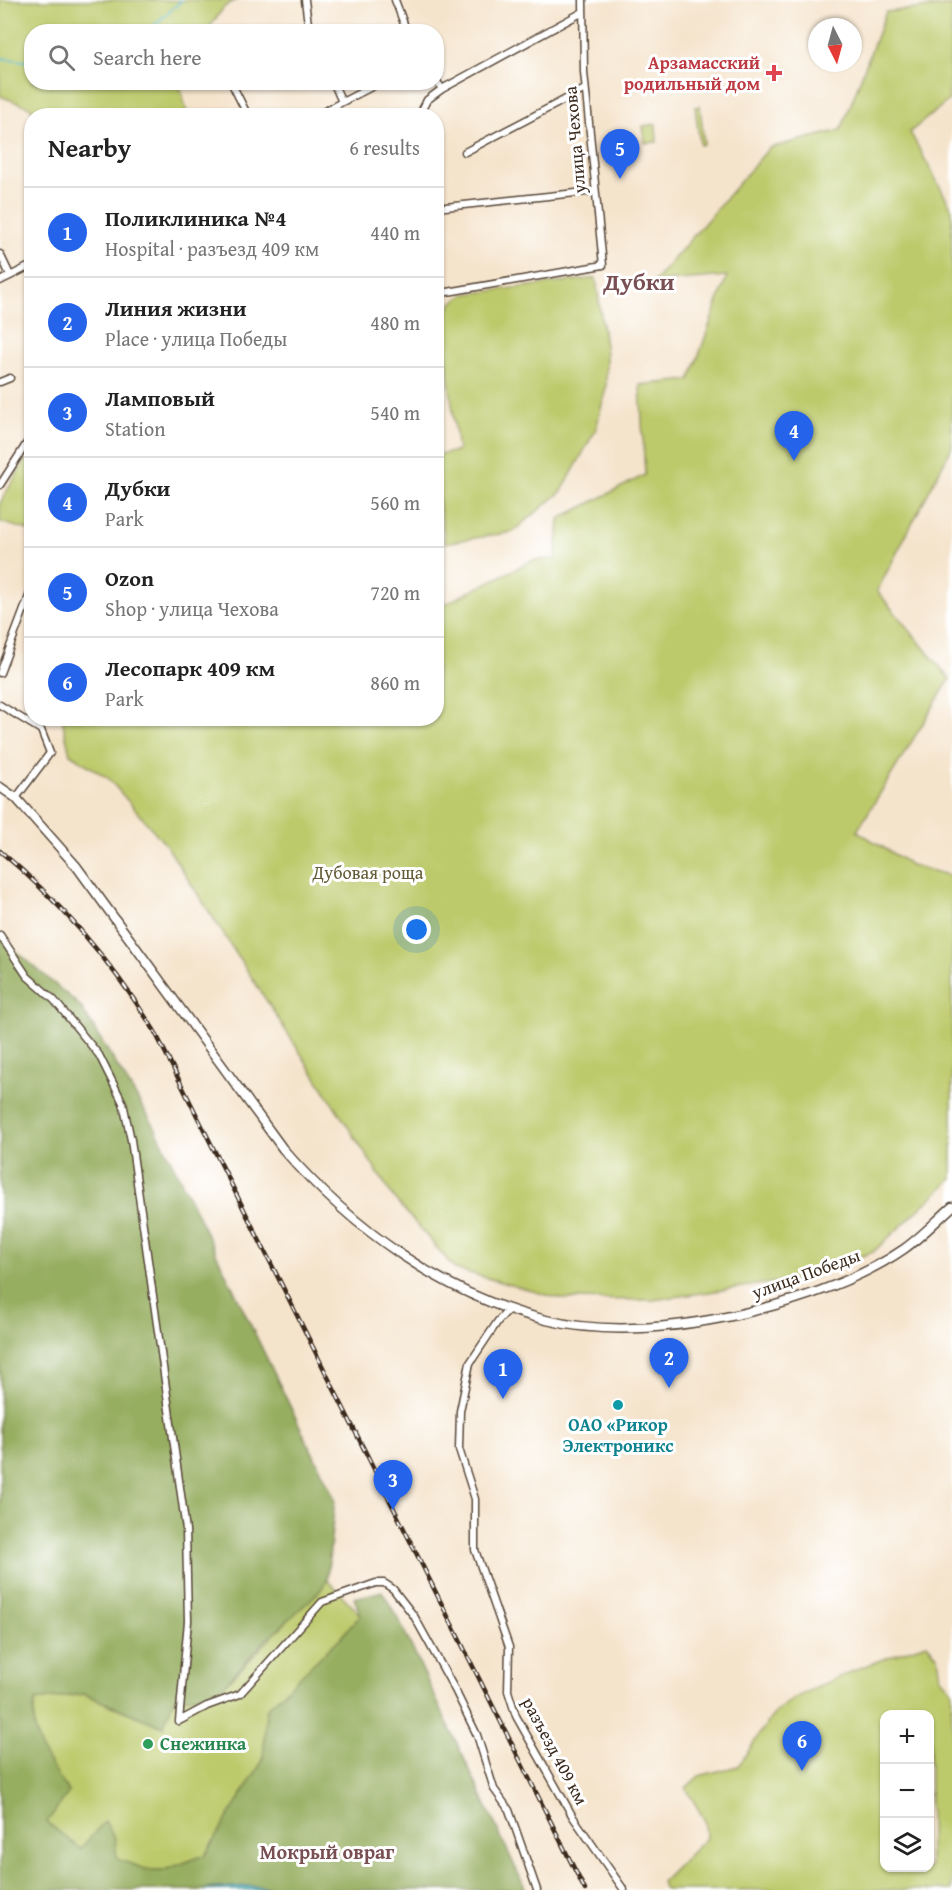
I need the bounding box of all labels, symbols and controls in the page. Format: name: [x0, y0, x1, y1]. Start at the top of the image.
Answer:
north arrow: [808, 18, 862, 72]
search box: [24, 24, 444, 90]
icon: search: [45, 41, 78, 74]
text: Search here: [93, 41, 202, 73]
place label: Арзамасский родильный дом: [624, 49, 760, 97]
marker: Арзамасский родильный дом: [765, 64, 783, 82]
street label: улица Чехова: [556, 85, 593, 196]
text: Nearby: [48, 128, 131, 167]
pin: 5: [600, 130, 640, 179]
text: 6 results: [349, 133, 420, 162]
text: Поликлиника №4: [105, 202, 287, 234]
text: 1: [62, 218, 73, 247]
text: 440 m: [370, 218, 420, 247]
text: Hospital · разъезд 409 км: [105, 234, 319, 263]
district label: Дубки: [602, 264, 675, 299]
text: Линия жизни: [105, 292, 246, 324]
text: 2: [62, 308, 73, 337]
text: 480 m: [370, 308, 420, 337]
text: Place · улица Победы: [105, 324, 287, 353]
text: Ламповый: [105, 382, 215, 414]
text: 3: [62, 398, 73, 427]
text: 540 m: [370, 398, 420, 427]
pin: 4: [774, 412, 814, 461]
text: Station: [105, 414, 165, 443]
text: Дубки: [105, 472, 170, 504]
text: 4: [62, 488, 73, 517]
text: 560 m: [370, 488, 420, 517]
text: Park: [105, 504, 144, 533]
text: Ozon: [105, 562, 154, 594]
text: 5: [62, 578, 73, 607]
text: 720 m: [370, 578, 420, 607]
text: Shop · улица Чехова: [105, 594, 279, 623]
text: Лесопарк 409 км: [105, 652, 275, 684]
text: 6: [62, 668, 73, 697]
text: 860 m: [370, 668, 420, 697]
text: Park: [105, 684, 144, 713]
park label: Дубовая роща: [312, 859, 424, 886]
your location: [402, 915, 431, 944]
street label: улица Победы: [747, 1241, 864, 1306]
pin: 2: [650, 1338, 688, 1388]
pin: 1: [484, 1350, 522, 1399]
marker: ОАО «Рикор Электроникс: [611, 1398, 625, 1412]
place label: ОАО «Рикор Электроникс: [562, 1411, 674, 1459]
pin: 3: [374, 1460, 412, 1510]
street label: разъезд 409 км: [516, 1692, 595, 1810]
map controls: [880, 1710, 934, 1872]
button: +: [880, 1710, 934, 1764]
pin: 6: [782, 1722, 822, 1771]
place label: Снежинка: [160, 1730, 247, 1757]
marker: Снежинка: [141, 1737, 155, 1751]
button: −: [880, 1764, 934, 1818]
button: layers: [880, 1818, 934, 1872]
district label: Мокрый овраг: [260, 1837, 394, 1866]

